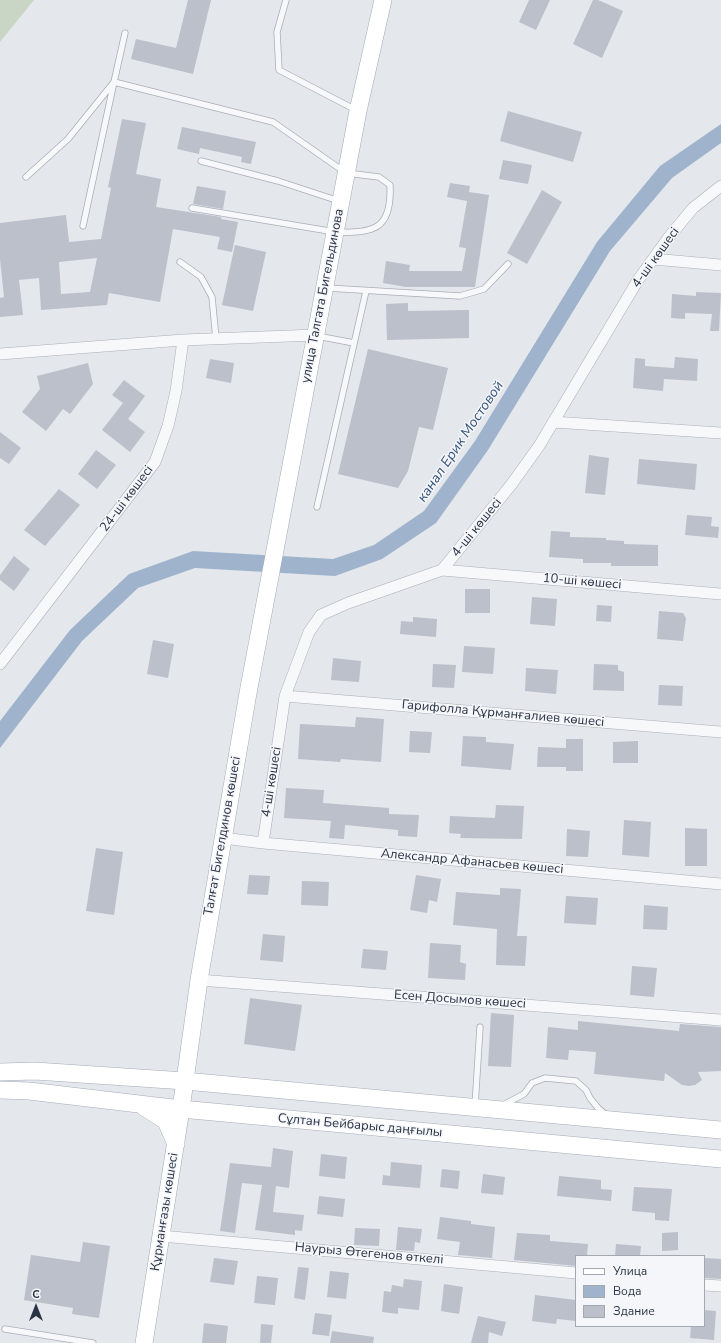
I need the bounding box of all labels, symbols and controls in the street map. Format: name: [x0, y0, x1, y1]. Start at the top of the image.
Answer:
street label: улица Талгата Бигельдинова: [298, 207, 348, 385]
street label: 4-ші көшесі: [629, 225, 683, 291]
water label: канал Ерик Мостовой: [414, 378, 508, 506]
street label: 24-ші көшесі: [97, 463, 157, 535]
street label: 4-ші көшесі: [449, 495, 505, 561]
street label: 10-ші көшесі: [542, 571, 622, 593]
street label: Гарифолла Құрманғалиев көшесі: [401, 697, 605, 731]
street label: 4-ші көшесі: [259, 746, 285, 818]
street label: Талғат Бигелдинов көшесі: [201, 755, 245, 917]
street label: Александр Афанасьев көшесі: [380, 846, 564, 878]
street label: Есен Досымов көшесі: [394, 988, 526, 1012]
street label: Сұлтан Бейбарыс даңғылы: [277, 1111, 443, 1141]
street label: Құрманғазы көшесі: [148, 1152, 182, 1272]
street label: Наурыз Өтегенов өткелі: [294, 1240, 444, 1268]
legend: [575, 1255, 705, 1327]
text: Улица: [613, 1263, 647, 1279]
text: Вода: [613, 1283, 641, 1299]
north arrow: [16, 1287, 56, 1327]
text: С: [32, 1287, 40, 1302]
text: Здание: [613, 1303, 655, 1319]

